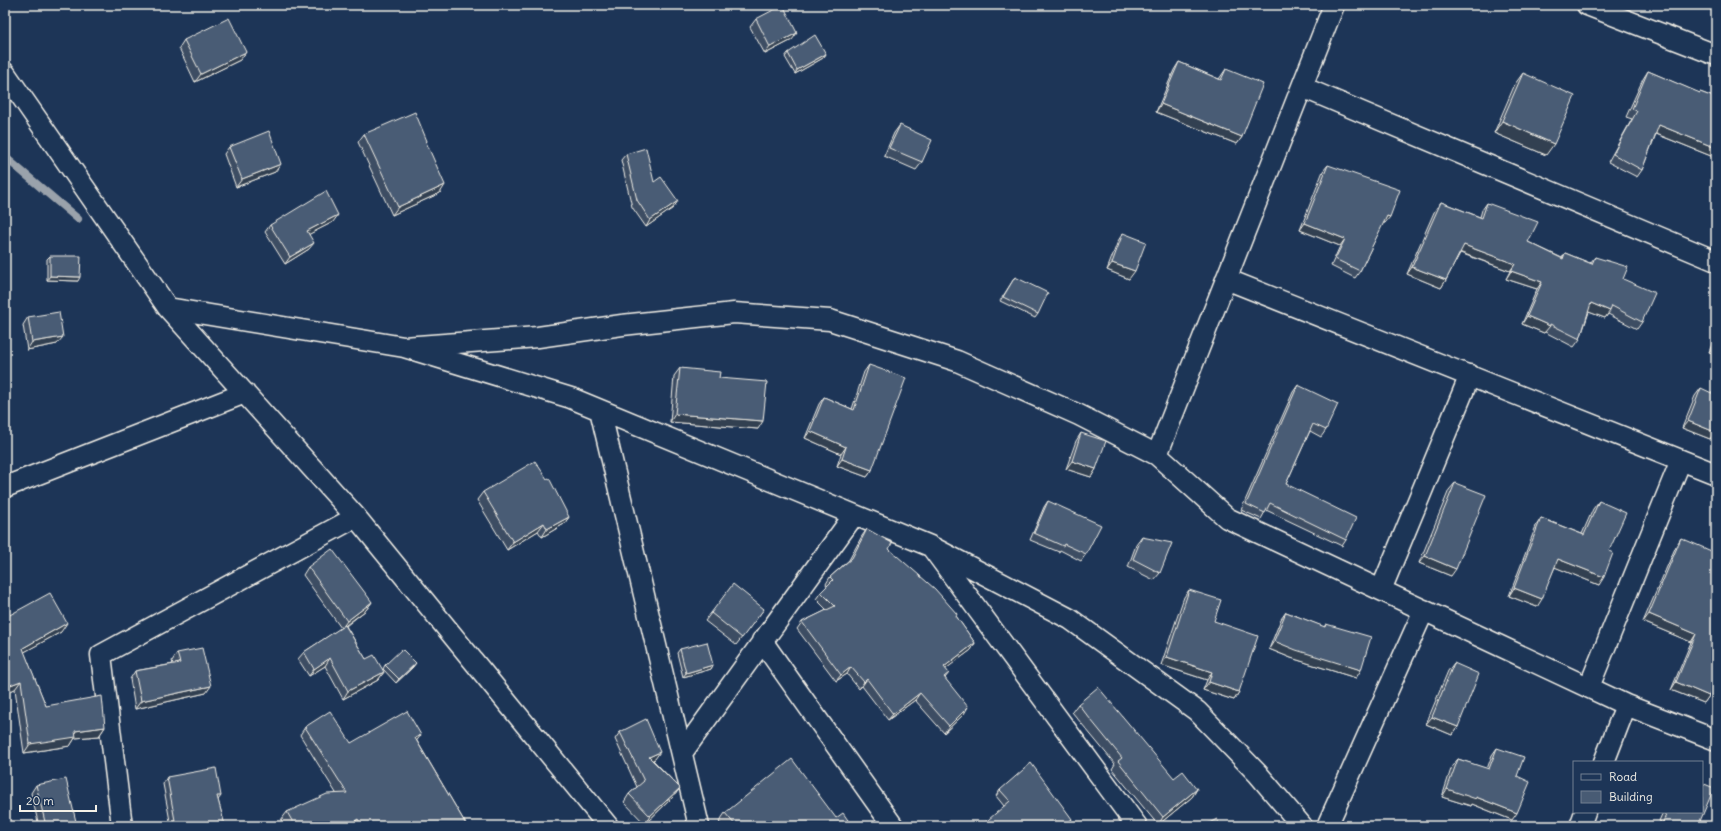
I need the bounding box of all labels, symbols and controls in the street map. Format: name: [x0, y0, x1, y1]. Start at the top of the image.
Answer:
legend: [1573, 761, 1703, 813]
text: Road: [1609, 769, 1637, 784]
scale bar: [20, 787, 96, 813]
text: Building: [1609, 789, 1653, 804]
text: 20 m: [26, 793, 54, 808]

